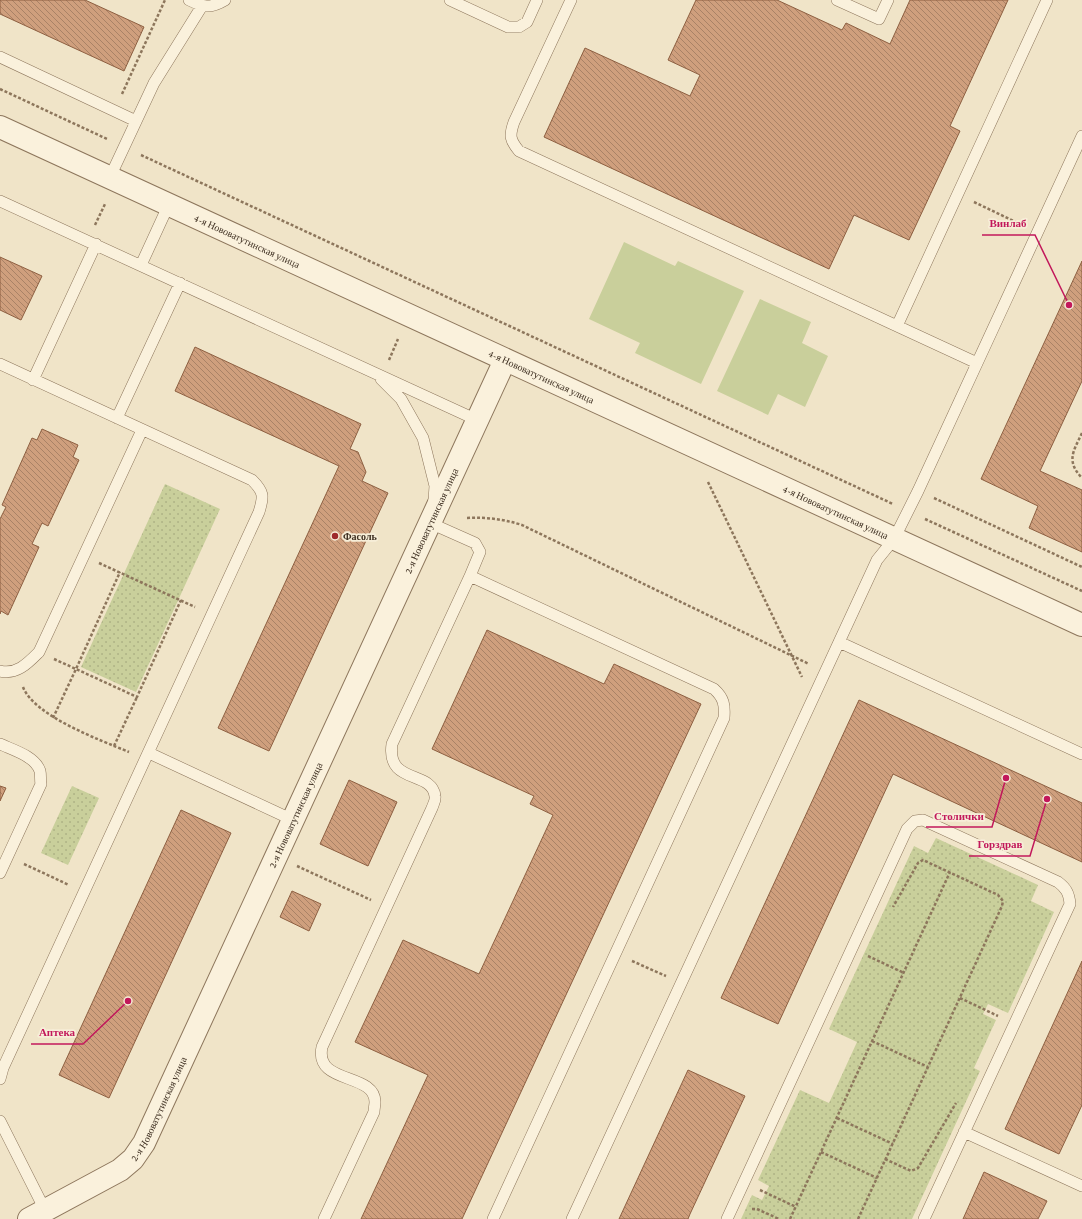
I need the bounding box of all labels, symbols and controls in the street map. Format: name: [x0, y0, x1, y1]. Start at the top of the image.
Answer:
street label: 4-я Нововатутинская улица: [192, 212, 302, 270]
callout: Винлаб: [982, 212, 1035, 235]
text: Винлаб: [989, 217, 1027, 229]
street label: 4-я Нововатутинская улица: [487, 348, 596, 406]
street label: 2-я Нововатутинская улица: [402, 466, 461, 575]
street label: 4-я Нововатутинская улица: [781, 483, 891, 541]
marker: Фасоль: [330, 531, 340, 541]
place label: Фасоль: [343, 531, 378, 542]
street label: 2-я Нововатутинская улица: [267, 760, 325, 870]
callout: Столички: [926, 804, 992, 827]
text: Столички: [934, 810, 985, 822]
callout: Горздрав: [969, 833, 1030, 856]
text: Горздрав: [977, 838, 1023, 850]
callout: Аптека: [31, 1021, 83, 1044]
text: Аптека: [39, 1026, 76, 1038]
street label: 2-я Нововатутинская улица: [128, 1055, 189, 1163]

